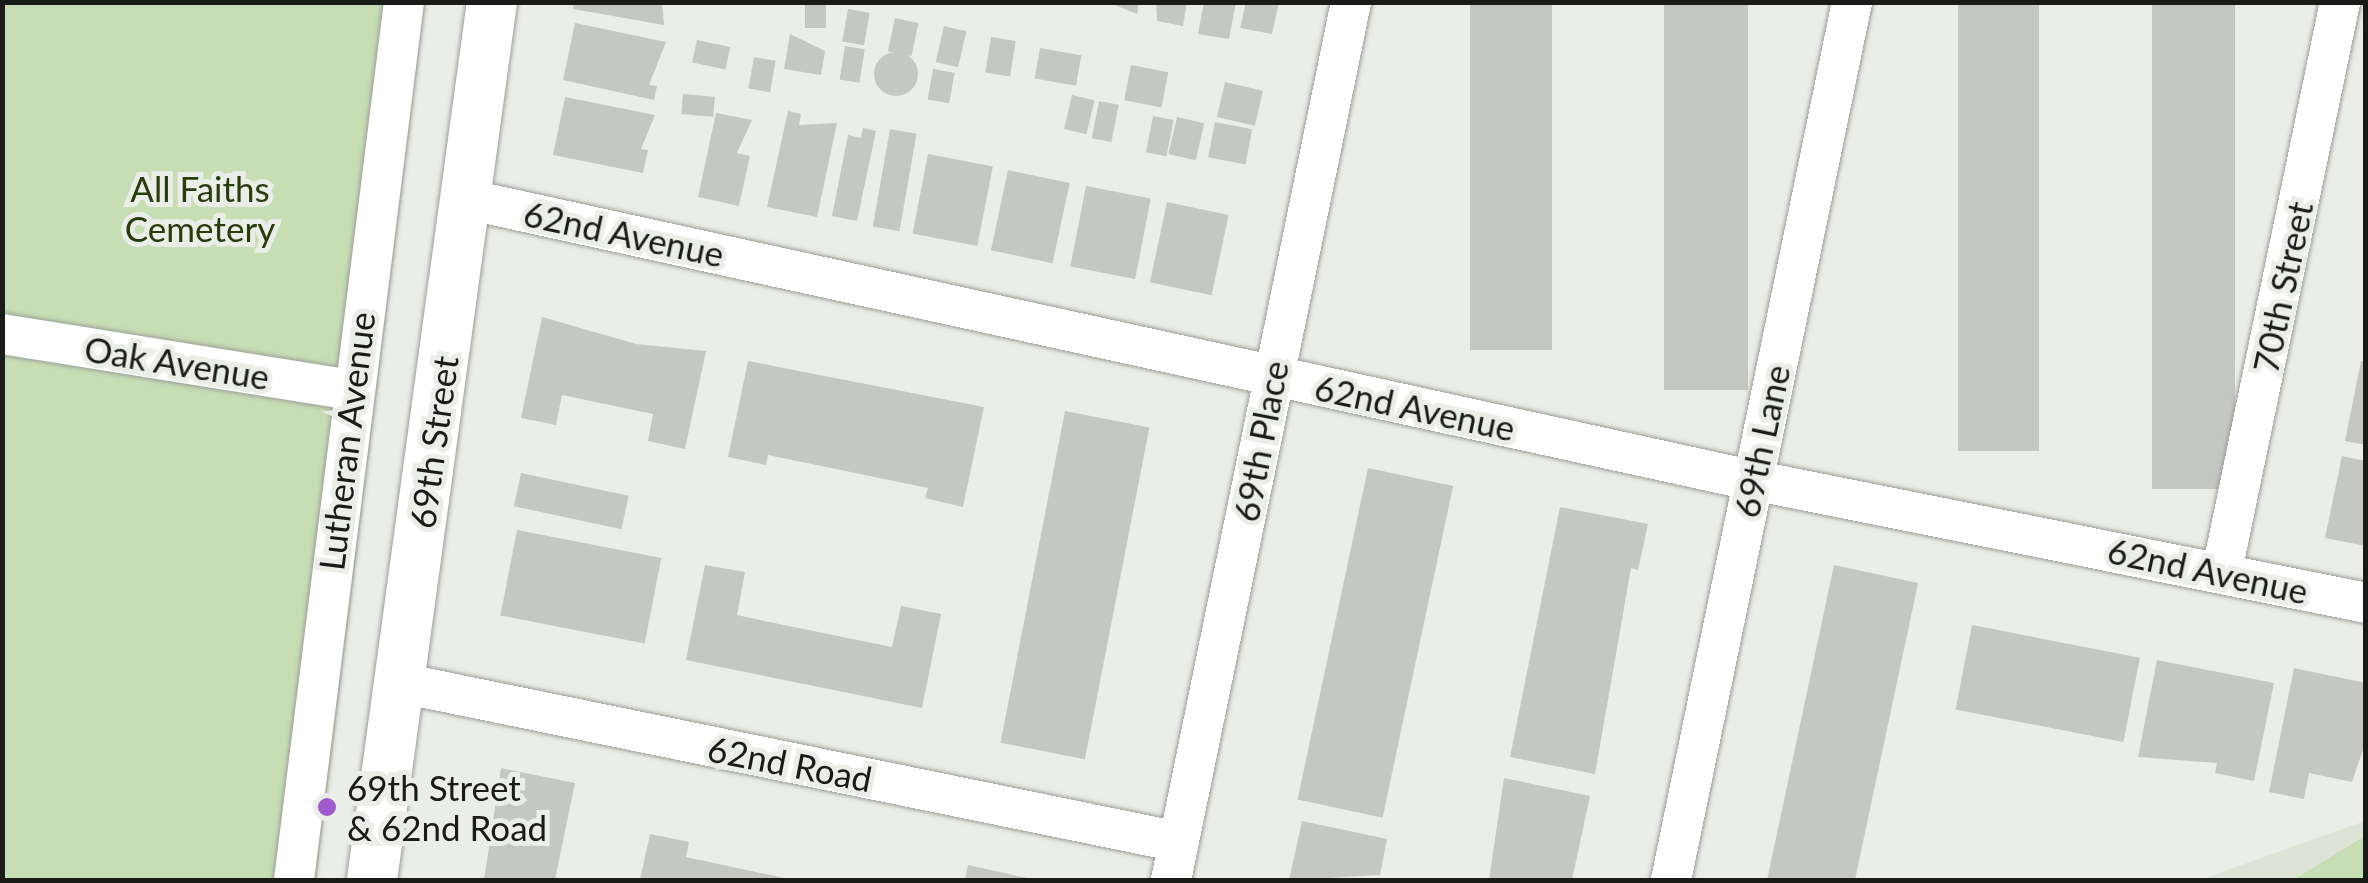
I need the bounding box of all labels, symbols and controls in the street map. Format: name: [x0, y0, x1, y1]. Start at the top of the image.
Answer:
park label: All Faiths Cemetery: [125, 167, 275, 249]
street label: 62nd Avenue: [520, 191, 728, 275]
street label: 70th Street: [2243, 198, 2321, 376]
street label: Lutheran Avenue: [309, 309, 383, 573]
street label: Oak Avenue: [81, 327, 273, 397]
street label: 69th Street: [400, 353, 466, 531]
street label: 69th Place: [1224, 357, 1296, 525]
street label: 69th Lane: [1724, 361, 1798, 521]
street label: 62nd Avenue: [1311, 365, 1519, 449]
street label: 62nd Avenue: [2104, 528, 2312, 612]
street label: 62nd Road: [704, 727, 876, 799]
place label: 69th Street & 62nd Road: [347, 766, 547, 848]
marker: 69th Street & 62nd Road: [316, 796, 338, 818]

